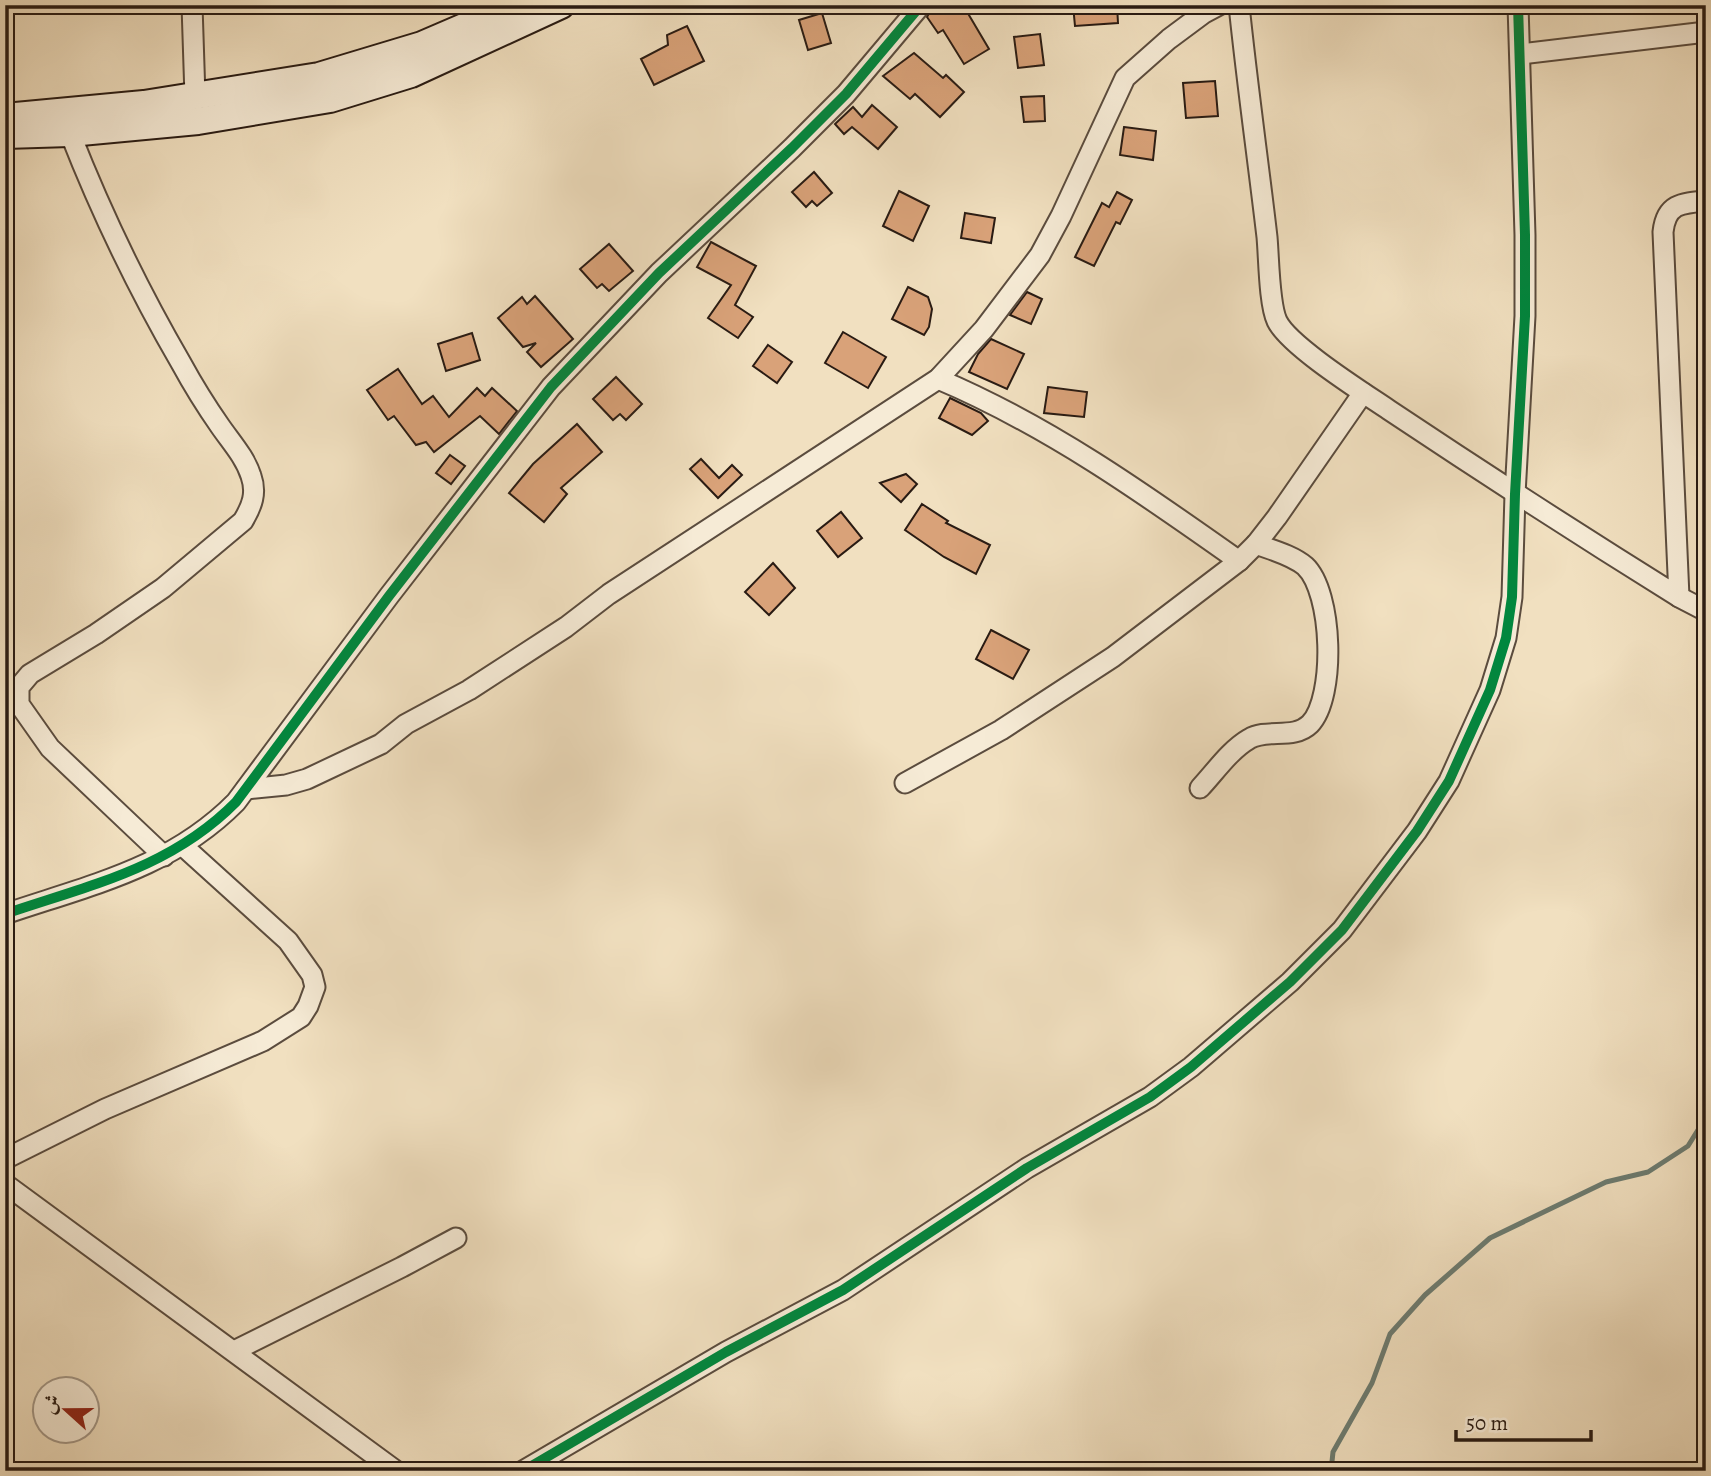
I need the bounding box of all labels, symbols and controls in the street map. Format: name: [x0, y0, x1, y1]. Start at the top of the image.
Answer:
north arrow: [32, 1374, 102, 1444]
text: ش: [36, 1391, 67, 1418]
scale bar: [1456, 1399, 1590, 1443]
text: 50 m: [1466, 1409, 1508, 1437]

